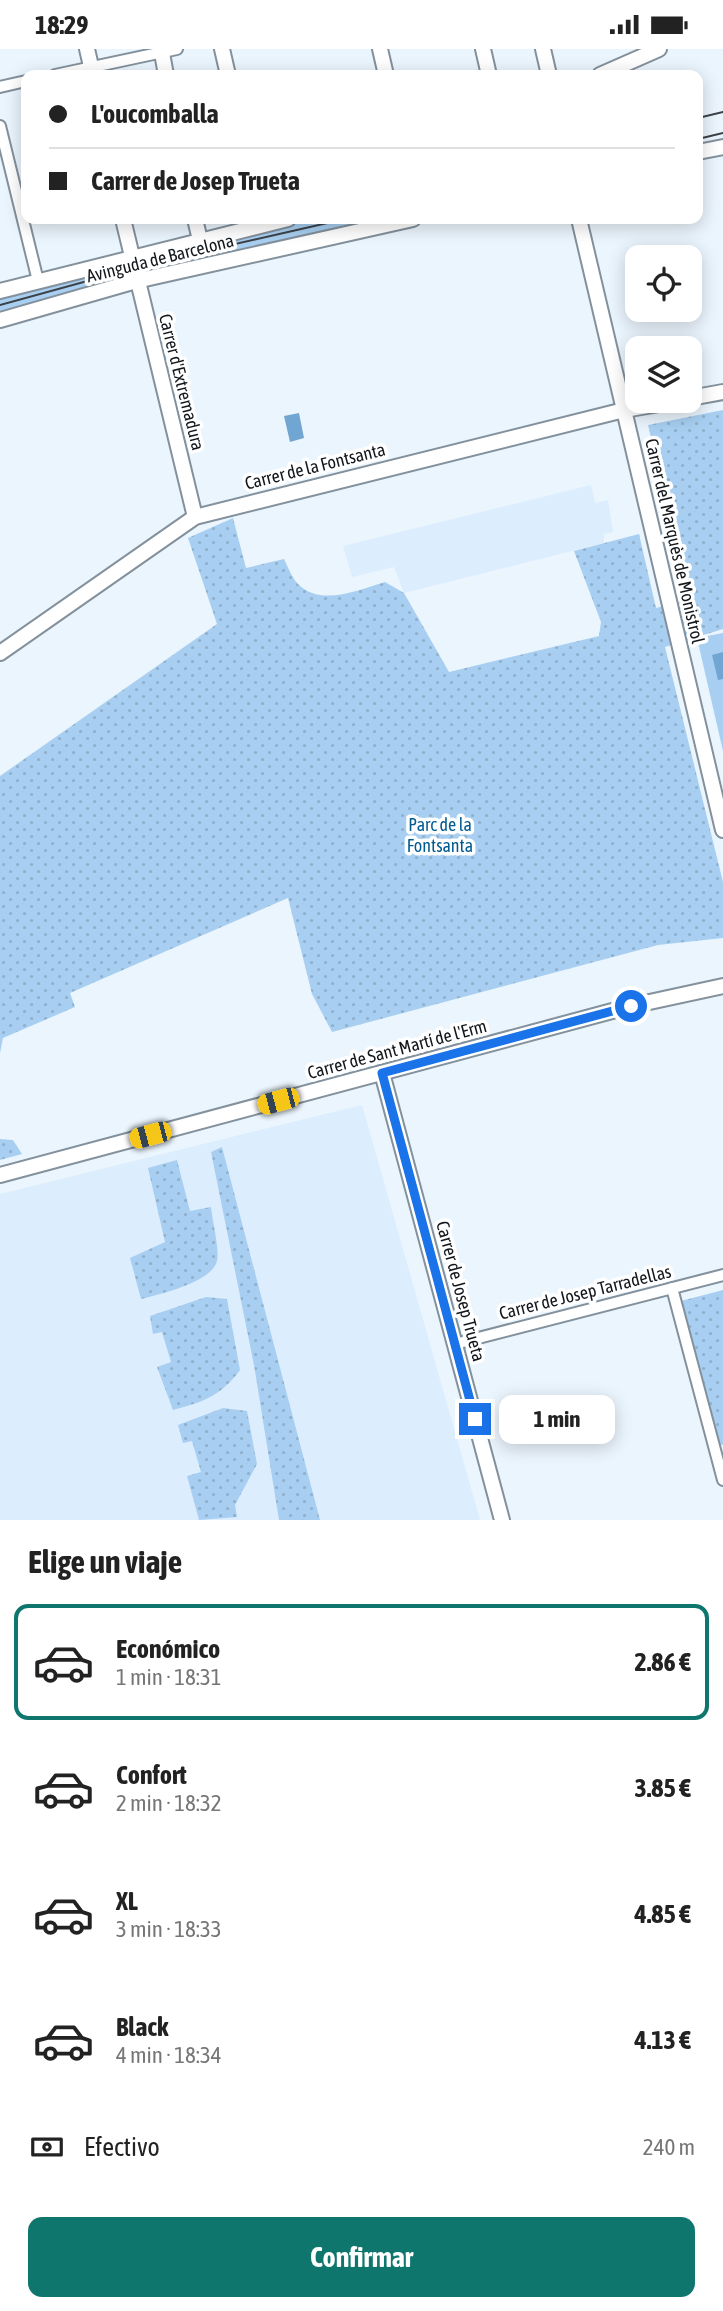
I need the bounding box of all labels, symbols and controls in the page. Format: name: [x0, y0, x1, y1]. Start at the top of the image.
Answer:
text: 18:29: [35, 10, 89, 40]
text: L'oucomballa: [91, 99, 219, 129]
text: Carrer de Josep Trueta: [91, 166, 300, 196]
street label: Avinguda de Barcelona: [84, 230, 236, 286]
map controls: [625, 245, 702, 413]
button: locate: [625, 245, 702, 322]
street label: Carrer d'Extremadura: [155, 312, 209, 452]
button: layers: [625, 336, 702, 413]
street label: Carrer del Marquès de Monistrol: [641, 437, 709, 646]
street label: Carrer de la Fontsanta: [243, 438, 387, 494]
park label: Parc de la Fontsanta: [407, 814, 473, 856]
route start: [615, 990, 647, 1022]
street label: Carrer de Sant Martí de l'Erm: [305, 1015, 489, 1083]
car: [255, 1085, 302, 1117]
car: [127, 1119, 174, 1151]
street label: Carrer de Josep Trueta: [432, 1218, 490, 1364]
street label: Carrer de Josep Tarradellas: [497, 1260, 673, 1324]
callout: 1 min: [500, 1395, 615, 1443]
route end: [459, 1403, 491, 1435]
text: 1 min: [534, 1406, 580, 1432]
text: Elige un viaje: [28, 1543, 182, 1580]
icon: car: [32, 1631, 95, 1694]
text: Económico: [116, 1634, 220, 1664]
text: 2.86 €: [634, 1647, 691, 1677]
text: 1 min · 18:31: [116, 1664, 222, 1690]
icon: car: [32, 1757, 95, 1820]
text: Confort: [116, 1760, 187, 1790]
text: 3.85 €: [634, 1773, 691, 1803]
text: 2 min · 18:32: [116, 1790, 222, 1816]
icon: car: [32, 1883, 95, 1946]
text: XL: [116, 1886, 138, 1916]
text: 4.85 €: [634, 1899, 691, 1929]
text: 3 min · 18:33: [116, 1916, 222, 1942]
icon: car: [32, 2009, 95, 2072]
text: Black: [116, 2012, 168, 2042]
text: 4.13 €: [634, 2025, 691, 2055]
text: 4 min · 18:34: [116, 2042, 222, 2068]
icon: cash: [28, 2128, 66, 2166]
text: Efectivo: [84, 2132, 160, 2162]
text: 240 m: [643, 2134, 695, 2160]
button: Confirmar: [28, 2217, 695, 2297]

